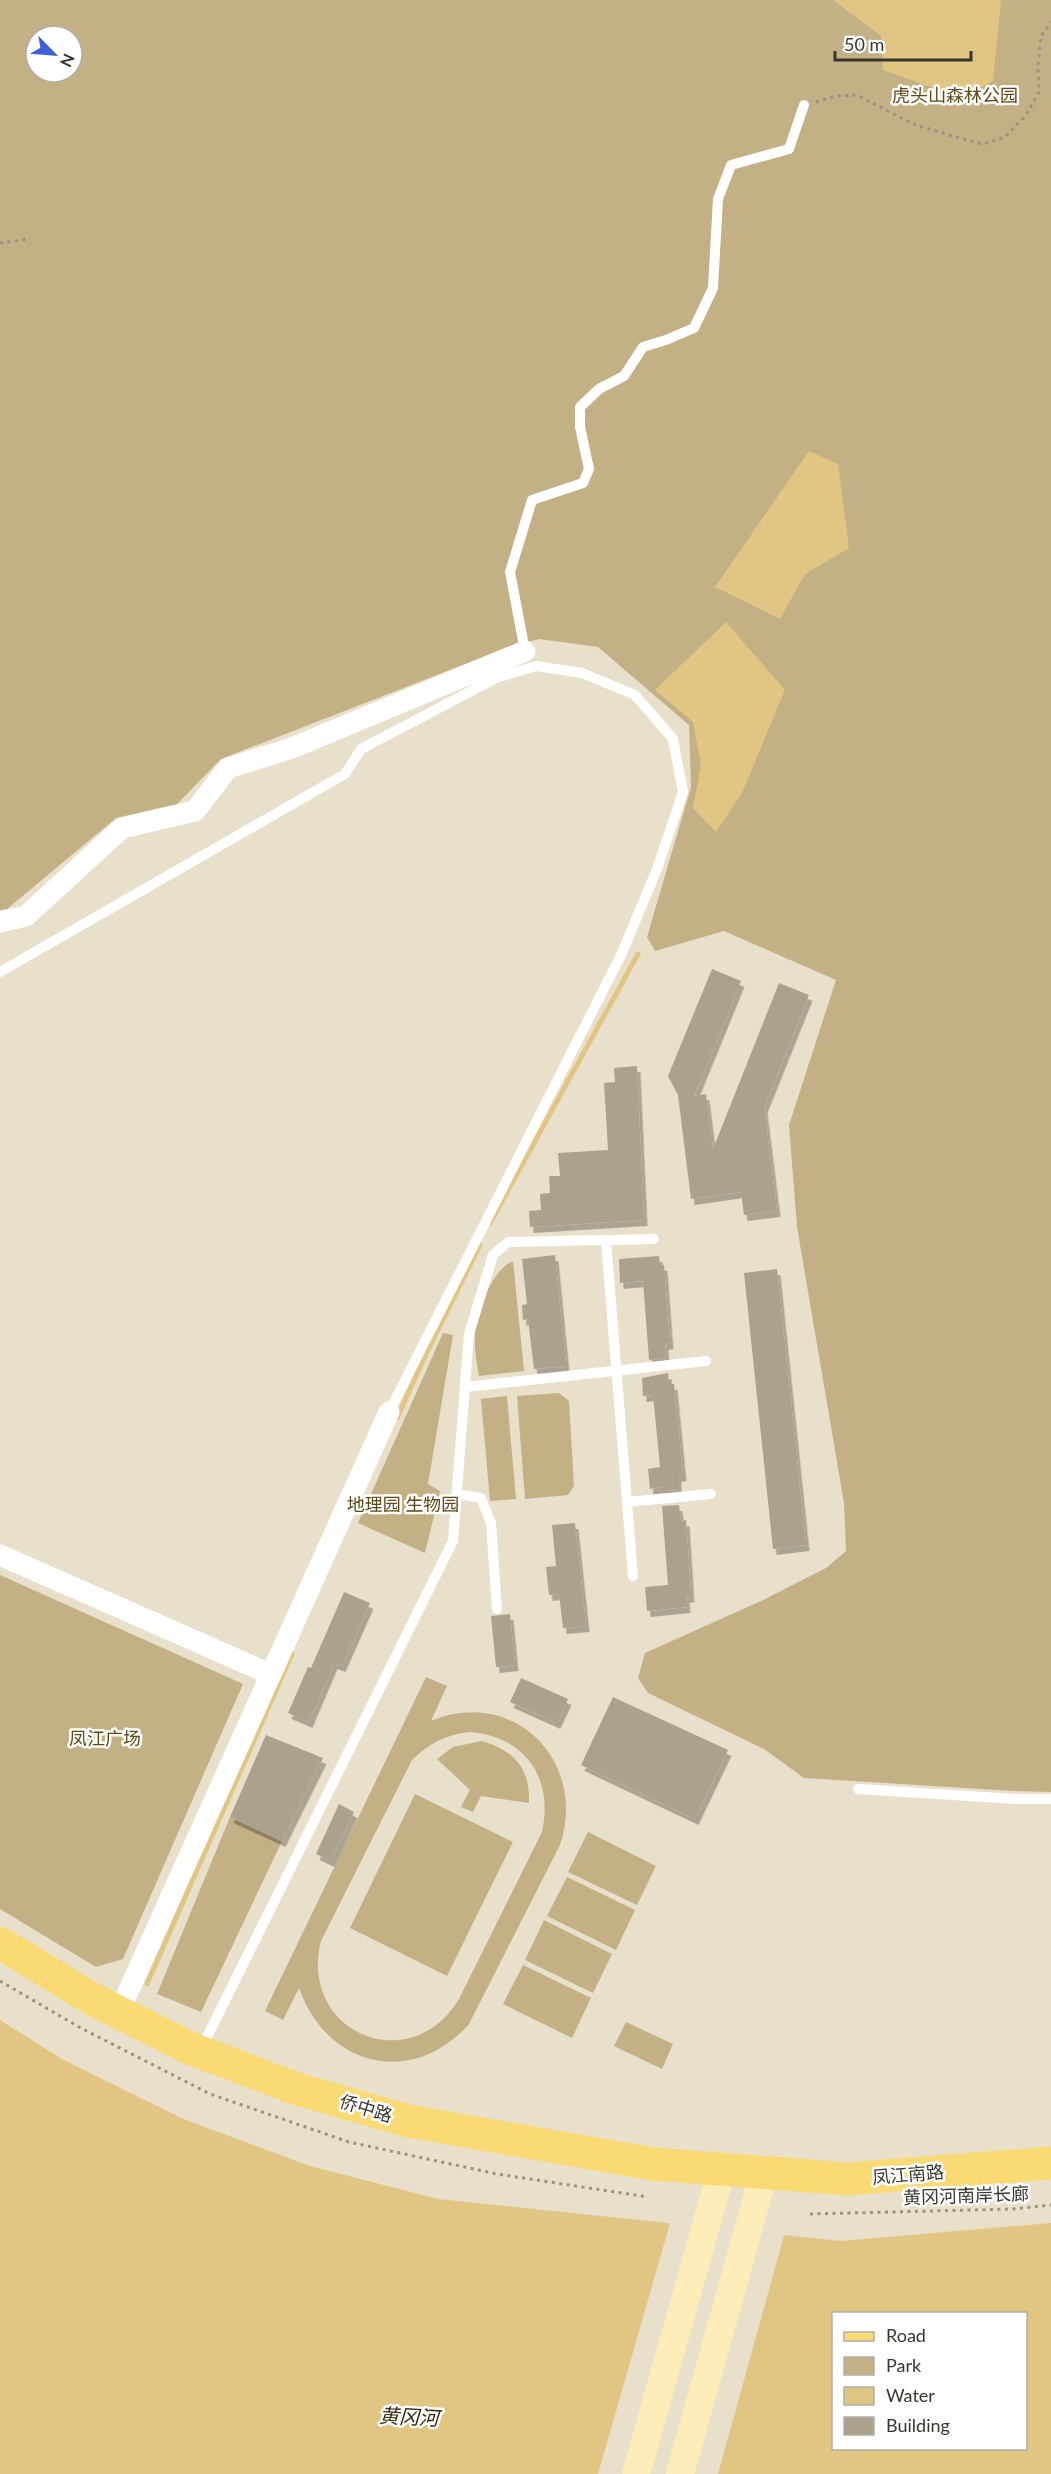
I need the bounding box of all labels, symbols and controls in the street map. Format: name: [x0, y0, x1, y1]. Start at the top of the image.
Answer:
north arrow: [24, 24, 84, 84]
scale bar: [835, 24, 972, 62]
text: 50 m: [844, 33, 884, 55]
text: N: [57, 51, 79, 70]
park label: 虎头山森林公园: [892, 84, 1018, 106]
park label: 地理园 生物园: [347, 1493, 459, 1515]
park label: 凤江广场: [69, 1727, 141, 1749]
street label: 侨中路: [337, 2090, 395, 2126]
street label: 凤江南路: [871, 2160, 945, 2188]
street label: 黄冈河南岸长廊: [903, 2182, 1029, 2208]
legend: [832, 2312, 1027, 2450]
text: Road: [886, 2324, 926, 2346]
text: Park: [886, 2354, 922, 2376]
text: Water: [886, 2384, 935, 2406]
water label: 黄冈河: [378, 2402, 444, 2430]
text: Building: [886, 2414, 950, 2436]

